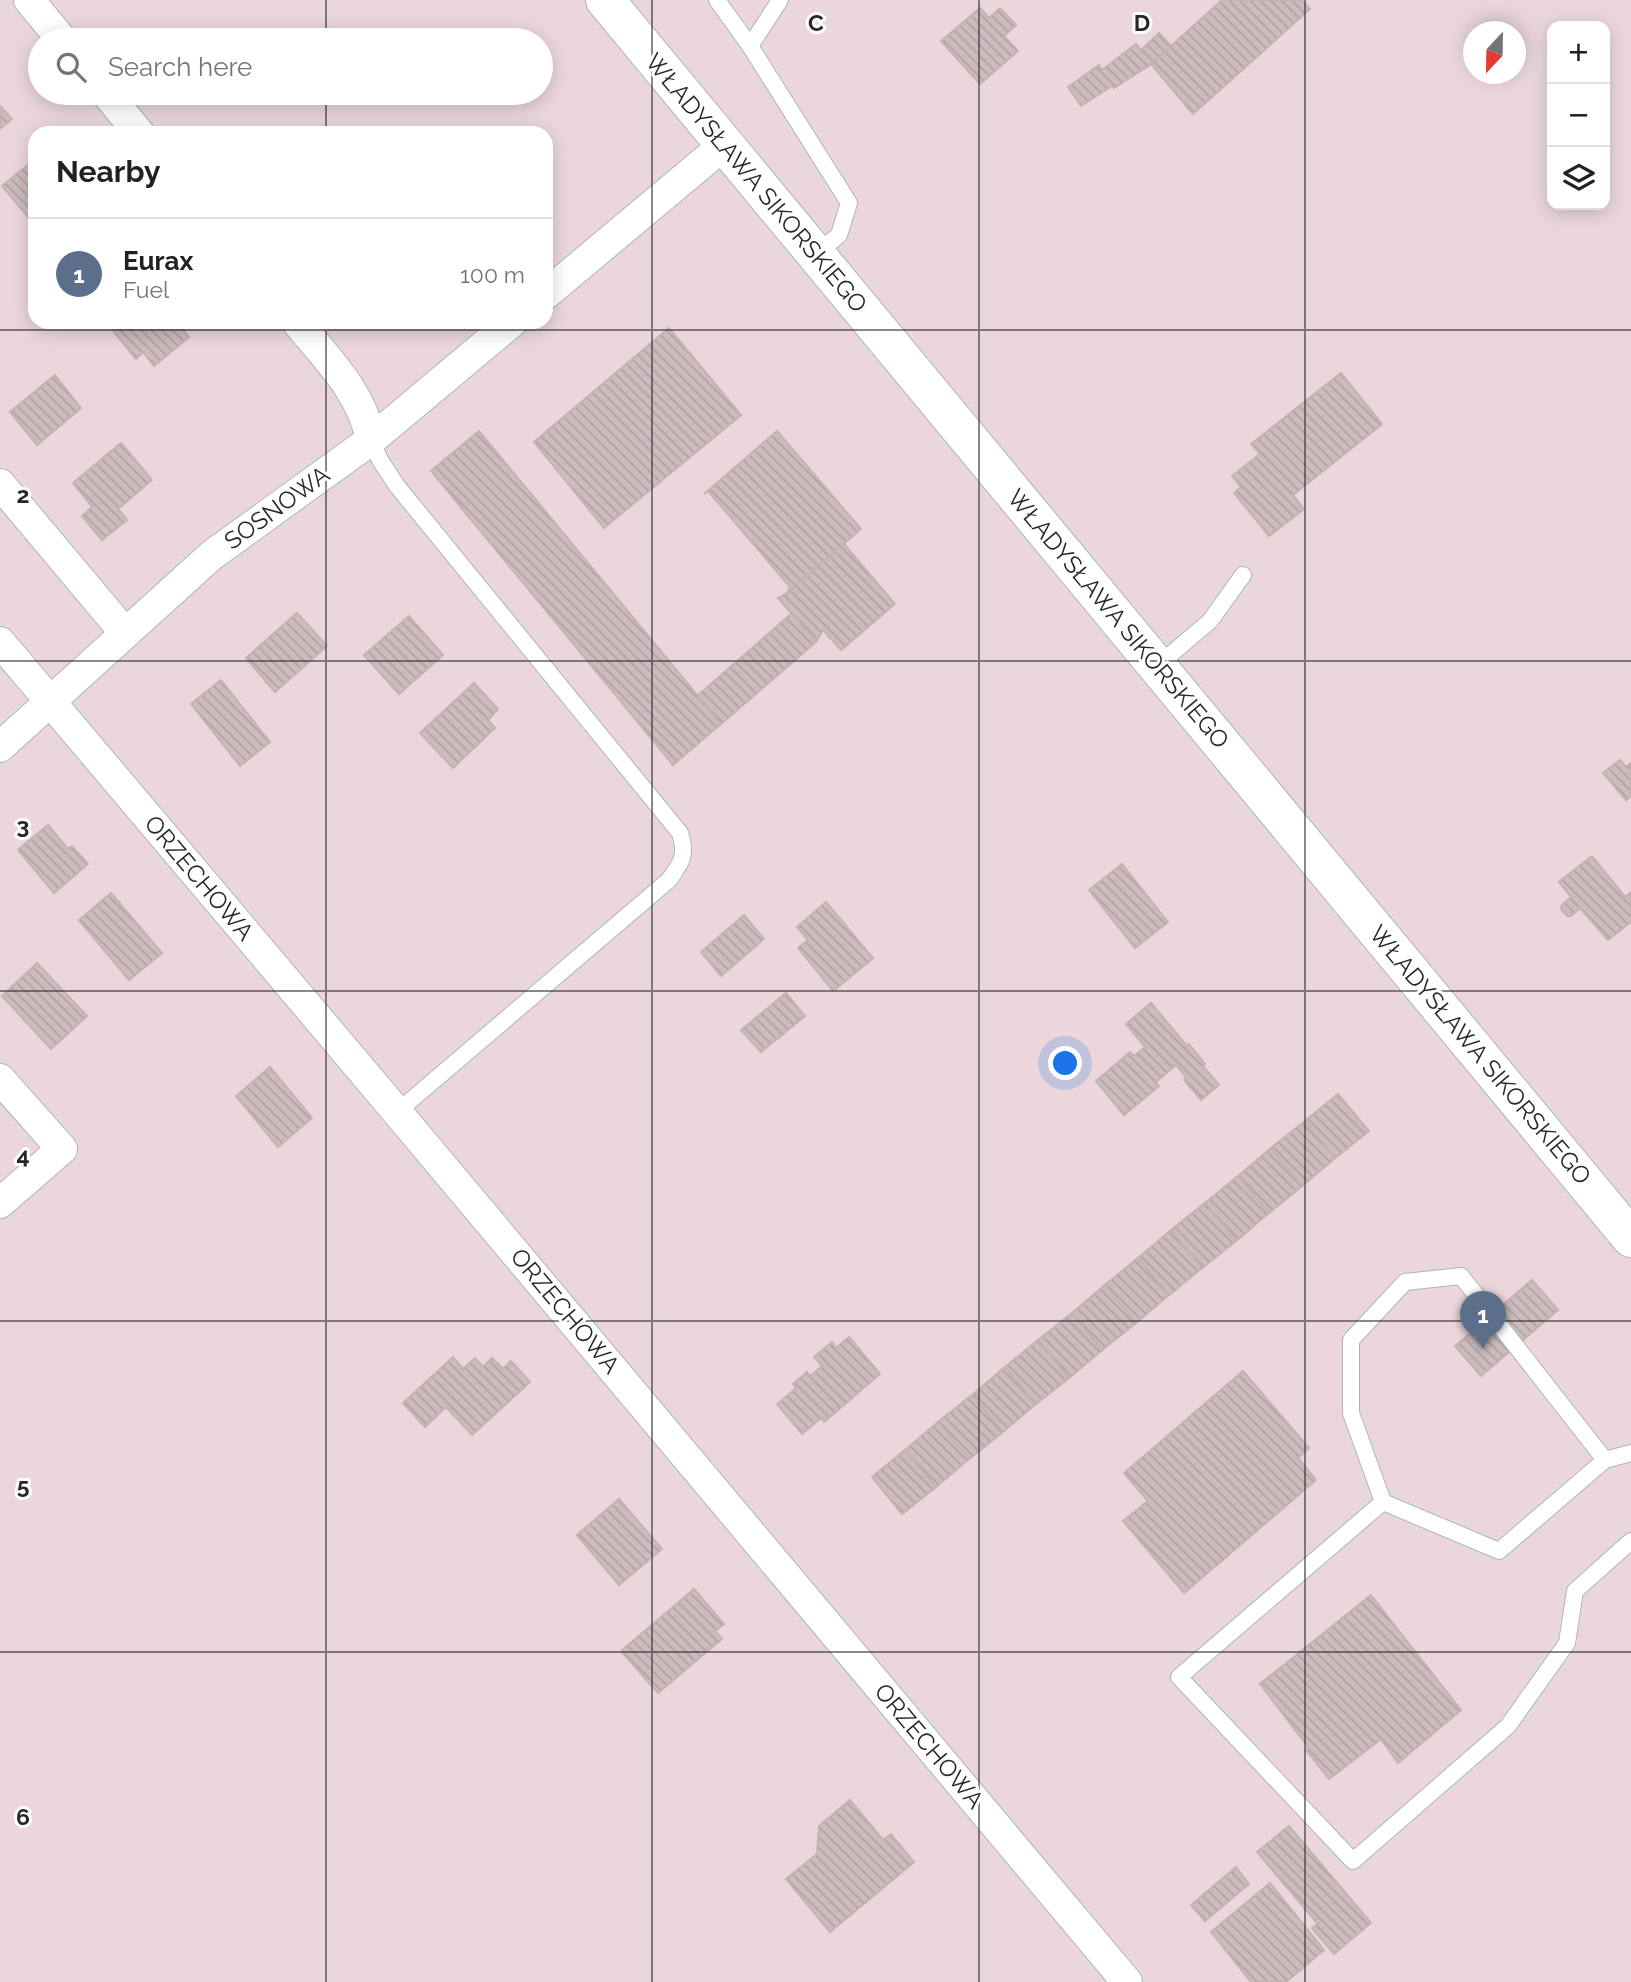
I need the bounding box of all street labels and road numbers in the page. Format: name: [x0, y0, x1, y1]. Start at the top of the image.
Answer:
street label: WŁADYSŁAWA SIKORSKIEGO: [639, 47, 873, 318]
street label: SOSNOWA: [218, 460, 335, 555]
street label: WŁADYSŁAWA SIKORSKIEGO: [1001, 483, 1235, 754]
street label: ORZECHOWA: [139, 809, 260, 946]
street label: WŁADYSŁAWA SIKORSKIEGO: [1363, 919, 1597, 1190]
street label: ORZECHOWA: [505, 1242, 626, 1379]
street label: ORZECHOWA: [869, 1677, 990, 1814]

